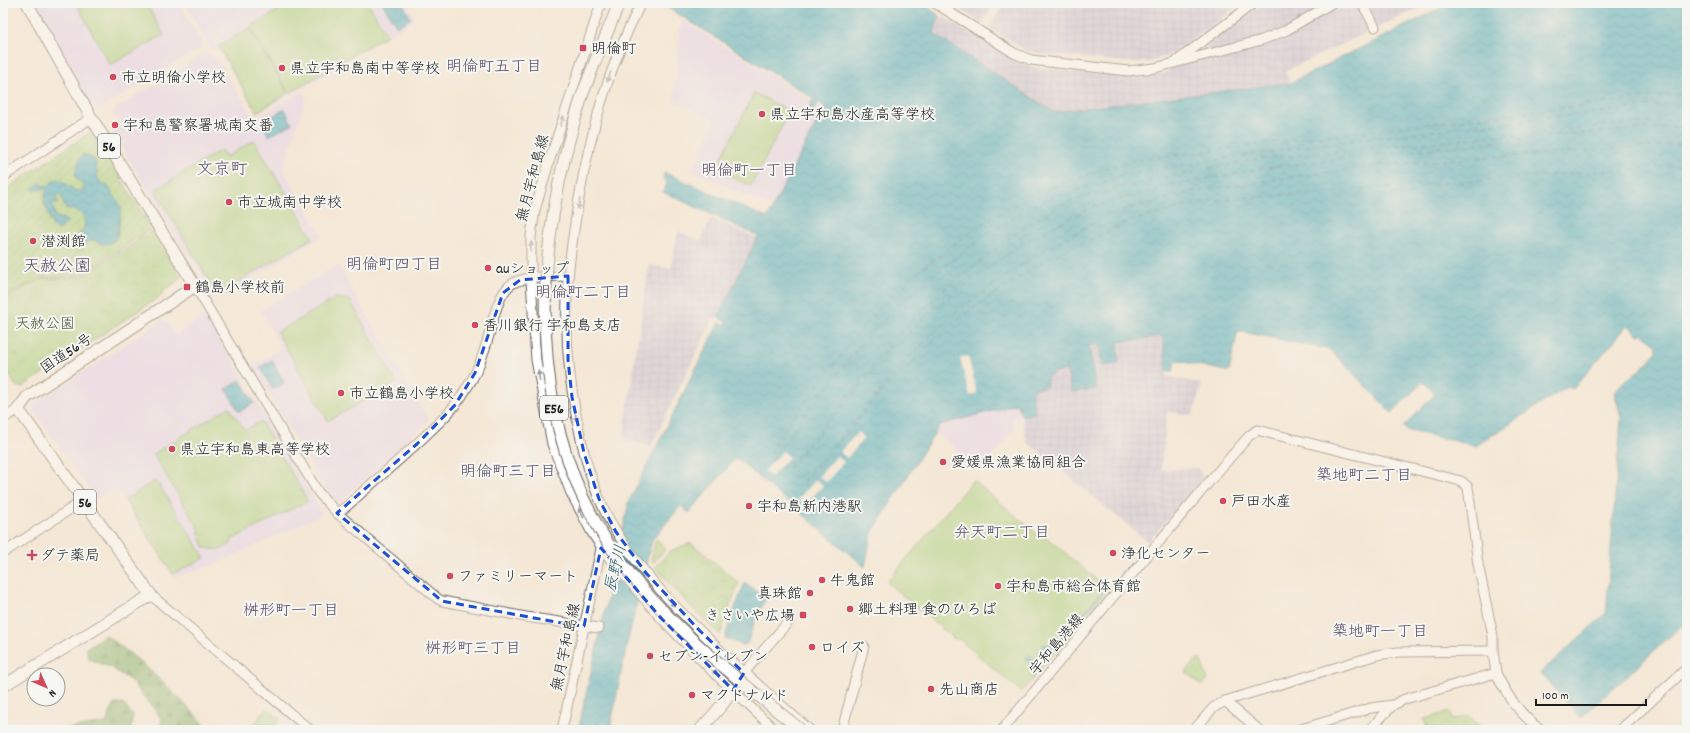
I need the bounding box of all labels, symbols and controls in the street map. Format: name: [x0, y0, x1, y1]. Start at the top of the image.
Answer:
place label: 明倫町: [591, 39, 637, 61]
marker: 明倫町: [578, 43, 588, 53]
district label: 明倫町五丁目: [446, 56, 542, 79]
place label: 県立宇和島南中等学校: [290, 59, 440, 81]
marker: 県立宇和島南中等学校: [277, 63, 287, 73]
place label: 市立明倫小学校: [121, 68, 226, 90]
marker: 市立明倫小学校: [108, 72, 118, 82]
one-way arrow: [606, 72, 612, 84]
place label: 県立宇和島水産高等学校: [770, 105, 935, 127]
marker: 県立宇和島水産高等学校: [757, 109, 767, 119]
one-way arrow: [560, 115, 566, 127]
place label: 宇和島警察署城南交番: [123, 116, 273, 138]
marker: 宇和島警察署城南交番: [110, 120, 120, 130]
street label: 無月宇和島線: [512, 132, 556, 225]
road number: 56: [98, 134, 120, 158]
district label: 文京町: [197, 159, 248, 183]
district label: 明倫町一丁目: [701, 160, 797, 183]
place label: 市立城南中学校: [237, 193, 342, 215]
marker: 市立城南中学校: [224, 197, 234, 207]
one-way arrow: [575, 197, 581, 210]
place label: 潜渕館: [41, 232, 86, 254]
marker: 潜渕館: [28, 236, 38, 246]
one-way arrow: [527, 241, 534, 253]
district label: 明倫町四丁目: [346, 254, 442, 277]
district label: 天赦公園: [23, 256, 91, 280]
place label: auショップ: [496, 259, 569, 281]
marker: auショップ: [483, 263, 493, 273]
place label: 鶴島小学校前: [195, 278, 285, 300]
marker: 鶴島小学校前: [182, 282, 192, 292]
district label: 明倫町二丁目: [535, 282, 631, 305]
park label: 天赦公園: [15, 314, 75, 336]
place label: 香川銀行 宇和島支店: [483, 316, 621, 338]
marker: 香川銀行 宇和島支店: [470, 320, 480, 330]
street label: 国道56号: [36, 329, 98, 380]
one-way arrow: [536, 370, 542, 383]
place label: 市立鶴島小学校: [349, 384, 454, 406]
marker: 市立鶴島小学校: [336, 388, 346, 398]
road number: E56: [540, 396, 568, 420]
one-way arrow: [573, 410, 579, 422]
place label: 県立宇和島東高等学校: [180, 440, 330, 462]
marker: 県立宇和島東高等学校: [167, 444, 177, 454]
place label: 愛媛県漁業協同組合: [951, 453, 1086, 475]
marker: 愛媛県漁業協同組合: [938, 457, 948, 467]
district label: 明倫町三丁目: [460, 461, 556, 484]
district label: 築地町二丁目: [1316, 465, 1412, 488]
road number: 56: [74, 490, 96, 514]
place label: 戸田水産: [1231, 492, 1291, 514]
marker: 戸田水産: [1218, 496, 1228, 506]
place label: 宇和島新内港駅: [757, 497, 862, 519]
marker: 宇和島新内港駅: [744, 501, 754, 511]
one-way arrow: [578, 507, 585, 519]
district label: 弁天町二丁目: [954, 522, 1050, 545]
water label: 辰野川: [599, 543, 633, 595]
place label: 浄化センター: [1121, 544, 1210, 566]
place label: ダテ薬局: [40, 546, 100, 568]
marker: 浄化センター: [1108, 548, 1118, 558]
marker: ダテ薬局: [27, 550, 37, 560]
place label: ファミリーマート: [458, 567, 578, 589]
marker: ファミリーマート: [445, 571, 455, 581]
place label: 牛鬼館: [830, 571, 875, 593]
marker: 牛鬼館: [817, 575, 827, 585]
place label: 宇和島市総合体育館: [1006, 577, 1141, 599]
marker: 宇和島市総合体育館: [993, 581, 1003, 591]
place label: 真珠館: [757, 584, 802, 606]
marker: 真珠館: [805, 588, 815, 598]
one-way arrow: [666, 597, 676, 607]
district label: 桝形町一丁目: [243, 600, 339, 623]
place label: 郷土料理 食のひろば: [858, 600, 996, 622]
street label: 無月宇和島線: [547, 601, 587, 694]
marker: 郷土料理 食のひろば: [845, 604, 855, 614]
place label: きさいや広場: [705, 606, 795, 628]
street label: 宇和島港線: [1025, 609, 1090, 681]
marker: きさいや広場: [798, 610, 808, 620]
district label: 築地町一丁目: [1332, 621, 1428, 644]
district label: 桝形町三丁目: [425, 638, 521, 661]
place label: ロイズ: [820, 638, 864, 660]
marker: ロイズ: [807, 642, 817, 652]
place label: セブン-イレブン: [658, 647, 768, 669]
marker: セブン-イレブン: [645, 651, 655, 661]
north arrow: [26, 667, 66, 707]
one-way arrow: [711, 670, 721, 679]
place label: 先山商店: [939, 680, 999, 702]
scale bar: [1536, 681, 1646, 707]
marker: 先山商店: [926, 684, 936, 694]
text: N: [44, 685, 59, 701]
place label: マクドナルド: [700, 686, 789, 708]
text: 100 m: [1542, 688, 1569, 705]
marker: マクドナルド: [687, 690, 697, 700]

